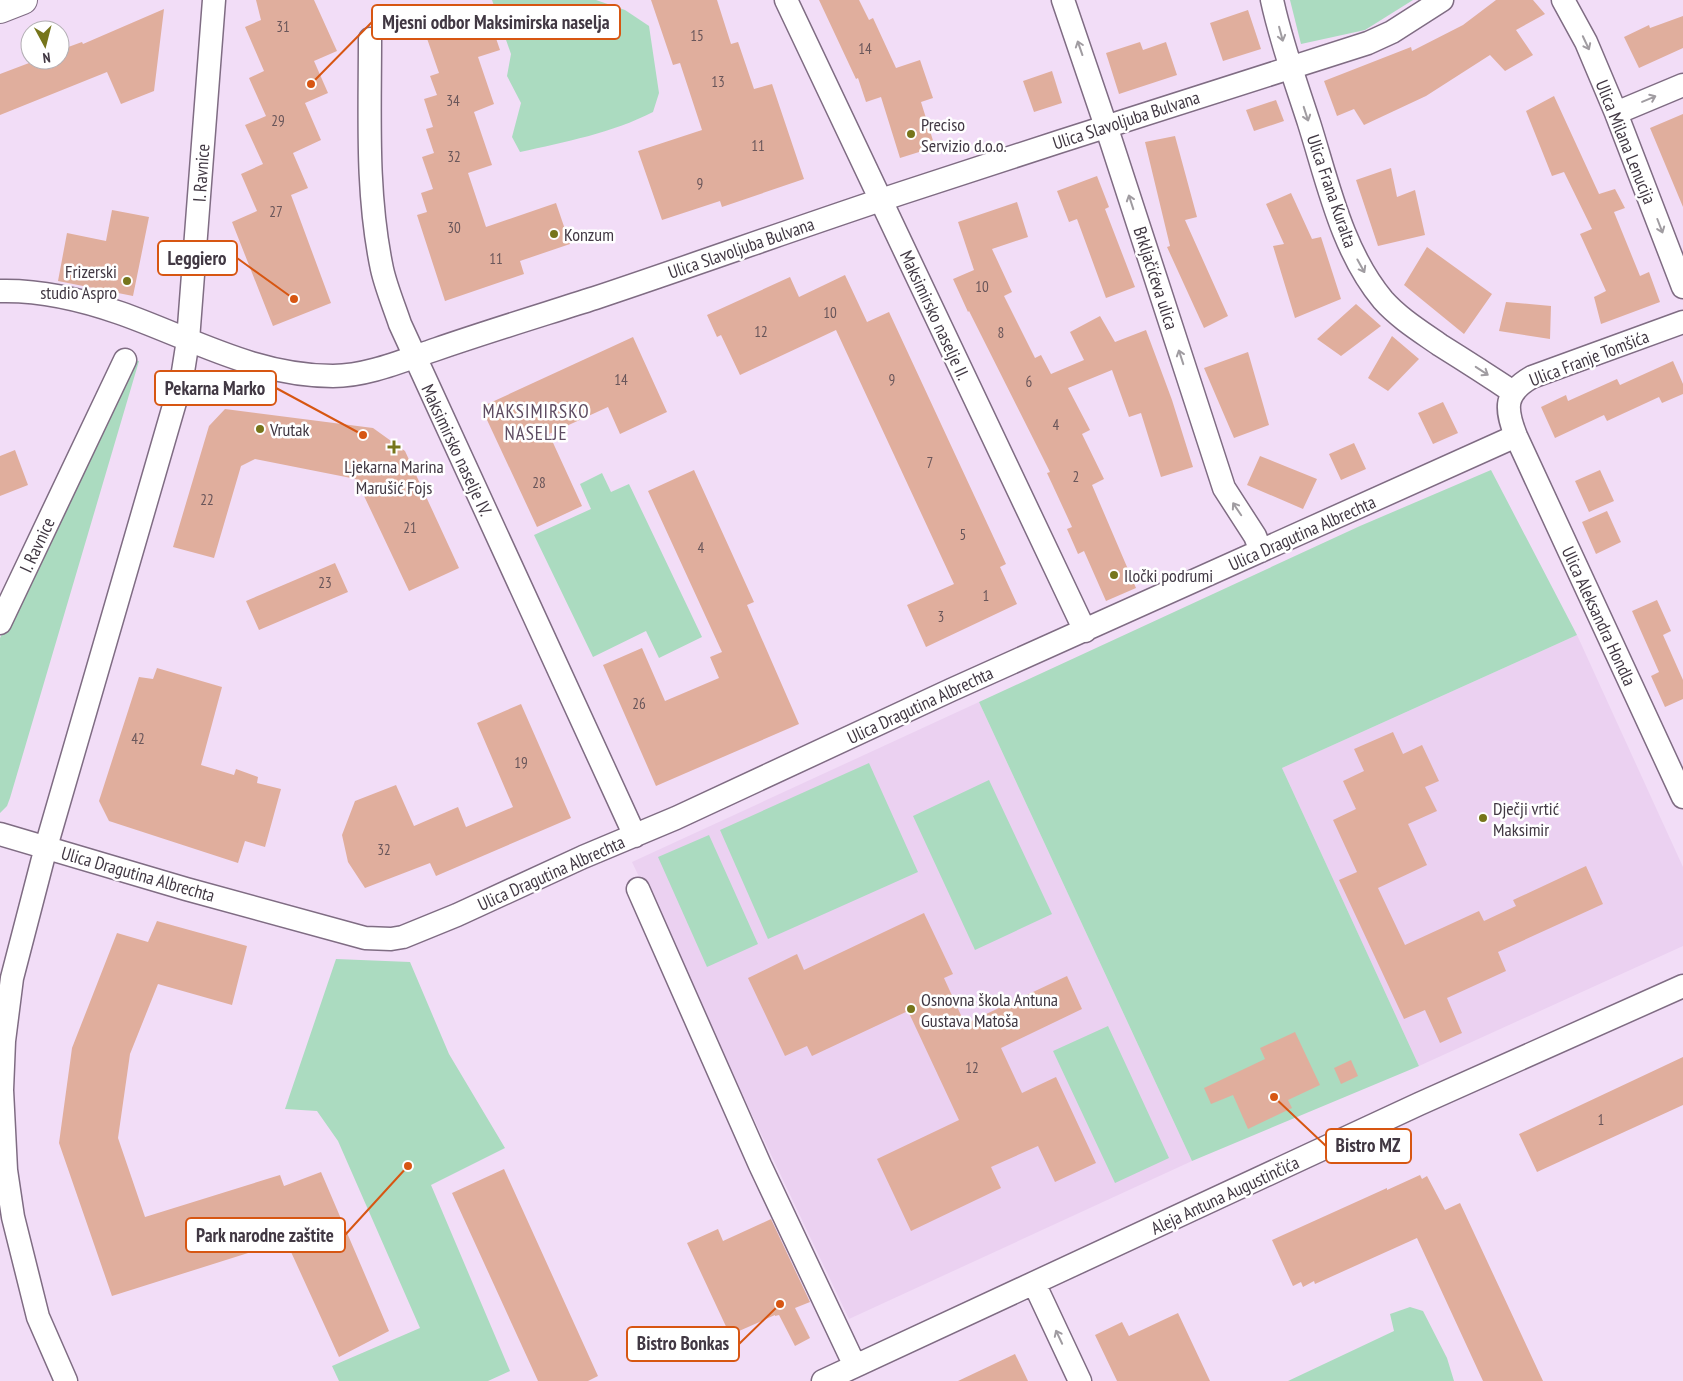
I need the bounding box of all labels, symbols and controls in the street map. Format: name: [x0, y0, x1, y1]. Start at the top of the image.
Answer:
callout: Mjesni odbor Maksimirska naselja: [372, 5, 620, 39]
text: Mjesni odbor Maksimirska naselja: [382, 10, 610, 34]
house number: 31: [276, 17, 290, 36]
north arrow: [20, 20, 70, 70]
one-way arrow: [1277, 25, 1286, 41]
house number: 15: [690, 26, 704, 45]
one-way arrow: [1582, 35, 1591, 50]
house number: 14: [858, 39, 872, 58]
one-way arrow: [1074, 40, 1084, 56]
text: N: [42, 49, 51, 67]
house number: 13: [711, 72, 725, 91]
street label: Ulica Milana Lenucija: [1591, 77, 1661, 207]
street label: Ulica Slavoljuba Bulvana: [1050, 85, 1202, 155]
house number: 34: [446, 91, 460, 110]
one-way arrow: [1641, 93, 1656, 103]
one-way arrow: [1302, 105, 1311, 121]
house number: 29: [271, 111, 285, 130]
place label: Preciso Servizio d.o.o.: [921, 113, 1007, 157]
marker: Preciso Servizio d.o.o.: [905, 128, 917, 140]
street label: Ulica Frana Kuralta: [1302, 131, 1362, 251]
house number: 11: [751, 136, 765, 155]
street label: I. Ravnice: [187, 143, 215, 203]
house number: 32: [447, 147, 461, 166]
house number: 9: [697, 174, 703, 193]
one-way arrow: [1126, 195, 1135, 211]
house number: 27: [269, 202, 283, 221]
street label: Ulica Slavoljuba Bulvana: [665, 212, 817, 284]
house number: 30: [447, 218, 461, 237]
one-way arrow: [1655, 218, 1665, 233]
place label: Konzum: [564, 223, 614, 246]
street label: Brkljačićeva ulica: [1129, 224, 1183, 332]
marker: Konzum: [548, 228, 560, 240]
callout: Leggiero: [158, 241, 237, 275]
text: Leggiero: [168, 246, 226, 270]
street label: Maksimirsko naselje II.: [895, 247, 975, 383]
house number: 11: [489, 249, 503, 268]
one-way arrow: [1356, 259, 1366, 273]
place label: Frizerski studio Aspro: [40, 260, 117, 304]
marker: Frizerski studio Aspro: [121, 275, 133, 287]
house number: 10: [975, 277, 989, 296]
house number: 10: [823, 303, 837, 322]
house number: 12: [754, 322, 768, 341]
house number: 8: [998, 323, 1004, 342]
street label: Ulica Franje Tomšića: [1526, 325, 1652, 391]
one-way arrow: [1176, 349, 1186, 365]
one-way arrow: [1474, 367, 1488, 377]
house number: 14: [614, 370, 628, 389]
house number: 9: [889, 370, 895, 389]
callout: Pekarna Marko: [155, 371, 276, 405]
house number: 6: [1026, 372, 1033, 391]
text: Pekarna Marko: [165, 376, 265, 400]
street label: Maksimirsko naselje IV.: [416, 380, 498, 520]
district label: MAKSIMIRSKO NASELJE: [482, 399, 590, 445]
house number: 4: [1053, 415, 1060, 434]
place label: Vrutak: [269, 418, 309, 441]
marker: Vrutak: [254, 423, 266, 435]
marker: Ljekarna Marina Marušić Fojs: [388, 441, 400, 453]
house number: 7: [927, 453, 933, 472]
place label: Ljekarna Marina Marušić Fojs: [344, 455, 444, 499]
house number: 2: [1073, 467, 1079, 486]
house number: 28: [532, 473, 546, 492]
house number: 22: [200, 490, 214, 509]
street label: Ulica Dragutina Albrechta: [1225, 490, 1379, 576]
one-way arrow: [1232, 502, 1242, 516]
street label: I. Ravnice: [14, 514, 60, 576]
house number: 21: [403, 518, 417, 537]
house number: 5: [960, 525, 966, 544]
house number: 4: [698, 538, 705, 557]
street label: Ulica Aleksandra Hondla: [1557, 543, 1641, 689]
place label: Iločki podrumi: [1124, 564, 1213, 587]
marker: Iločki podrumi: [1108, 569, 1120, 581]
house number: 23: [318, 573, 332, 592]
house number: 1: [983, 586, 989, 605]
house number: 3: [938, 607, 944, 626]
street label: Ulica Dragutina Albrechta: [843, 661, 997, 749]
house number: 26: [632, 694, 646, 713]
house number: 42: [131, 729, 145, 748]
house number: 19: [514, 753, 528, 772]
place label: Dječji vrtić Maksimir: [1493, 797, 1560, 841]
marker: Dječji vrtić Maksimir: [1477, 812, 1489, 824]
street label: Ulica Dragutina Albrechta: [474, 830, 628, 916]
house number: 32: [377, 840, 391, 859]
street label: Ulica Dragutina Albrechta: [59, 841, 217, 907]
place label: Osnovna škola Antuna Gustava Matoša: [921, 988, 1058, 1032]
marker: Osnovna škola Antuna Gustava Matoša: [905, 1003, 917, 1015]
house number: 12: [965, 1058, 979, 1077]
house number: 1: [1598, 1110, 1604, 1129]
callout: Bistro MZ: [1326, 1129, 1411, 1163]
text: Bistro MZ: [1336, 1133, 1401, 1157]
street label: Aleja Antuna Augustinčića: [1147, 1151, 1303, 1239]
callout: Park narodne zaštite: [186, 1218, 345, 1252]
text: Park narodne zaštite: [196, 1223, 334, 1247]
callout: Bistro Bonkas: [627, 1327, 739, 1361]
one-way arrow: [1054, 1330, 1063, 1345]
text: Bistro Bonkas: [637, 1331, 729, 1355]

